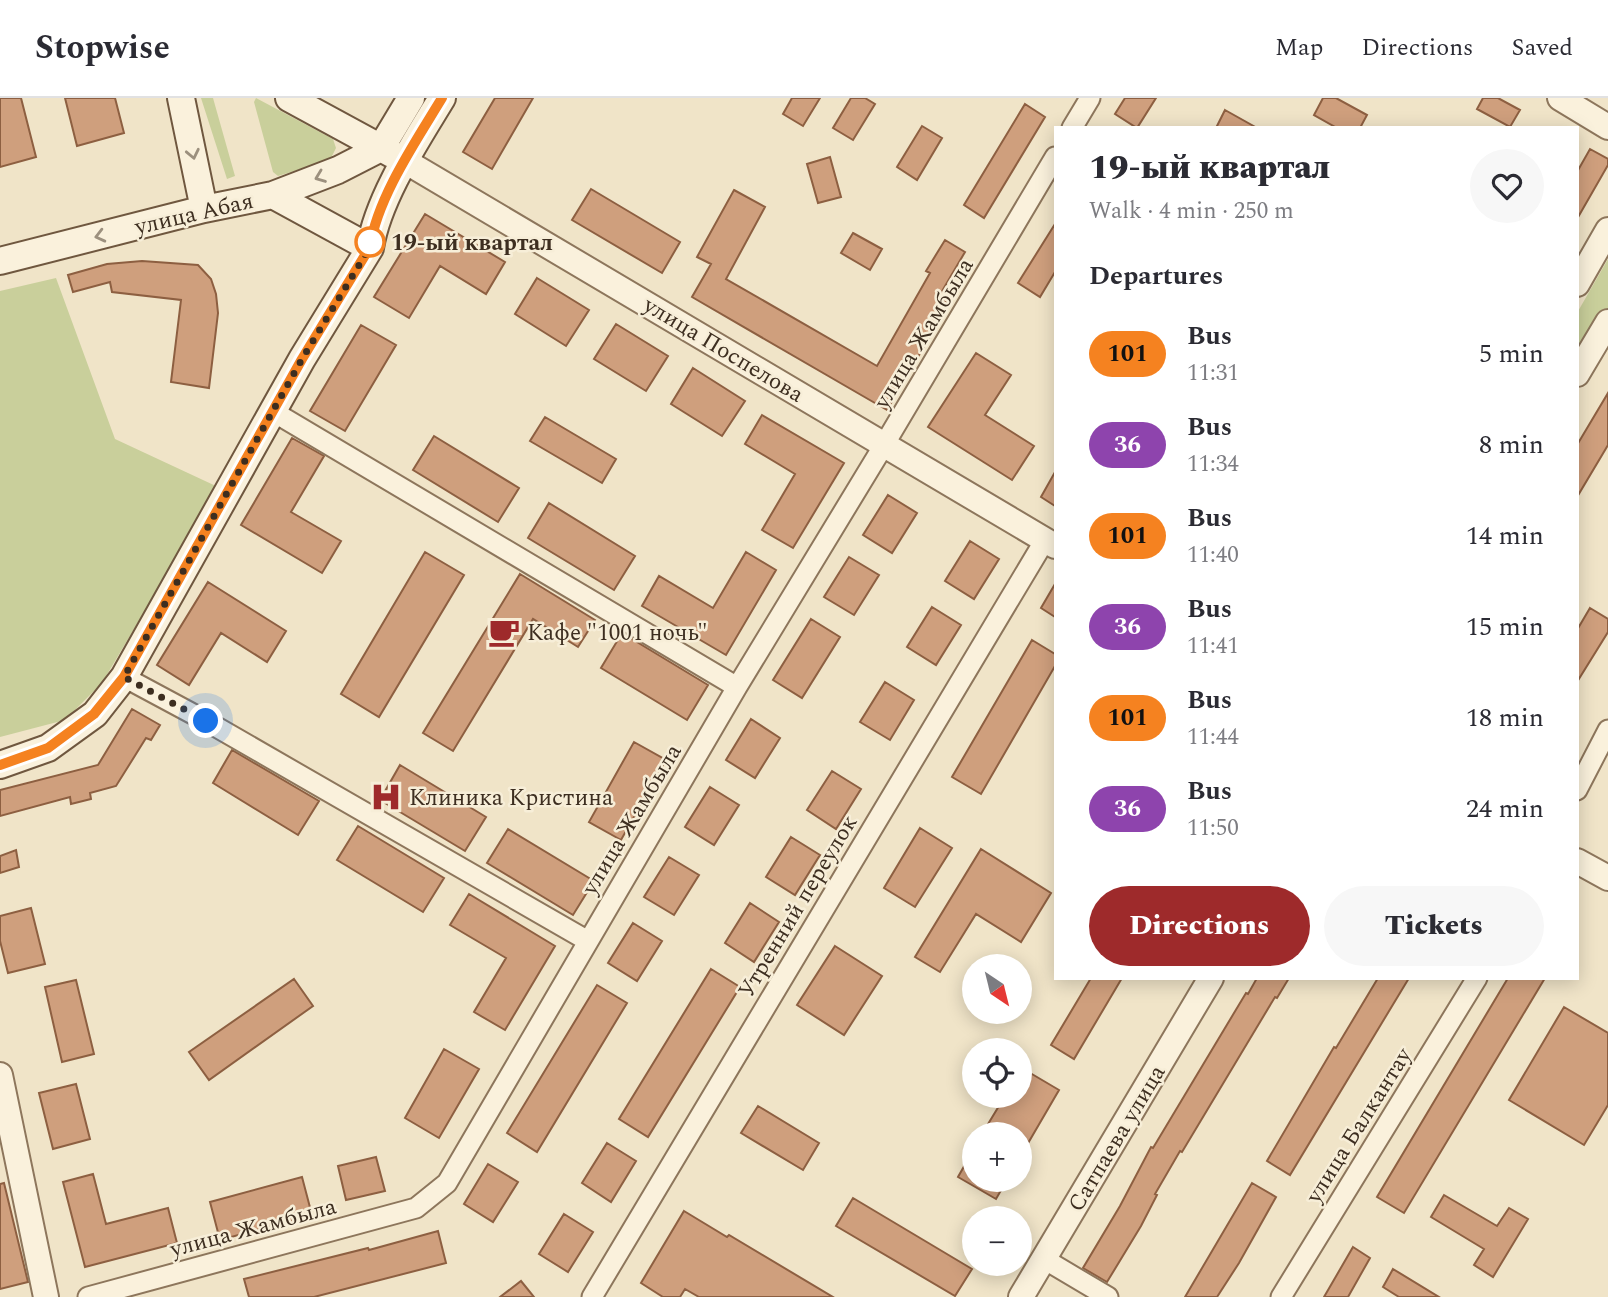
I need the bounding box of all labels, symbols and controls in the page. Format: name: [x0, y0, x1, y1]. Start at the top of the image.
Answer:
text: Stopwise: [35, 23, 170, 73]
text: Map: [1275, 30, 1323, 66]
text: Directions: [1361, 30, 1473, 66]
text: Saved: [1511, 30, 1573, 66]
text: 19-ый квартал: [1089, 143, 1330, 193]
one-way arrow: [184, 148, 199, 160]
button: heart: [1470, 149, 1544, 223]
one-way arrow: [314, 169, 326, 183]
street label: улица Абая: [131, 184, 257, 245]
text: Walk · 4 min · 250 m: [1089, 194, 1294, 229]
place label: 19-ый квартал: [391, 226, 553, 261]
marker: 19-ый квартал: [355, 227, 385, 257]
one-way arrow: [94, 228, 106, 242]
street label: улица Жамбыла: [865, 252, 983, 417]
text: Departures: [1089, 256, 1223, 296]
street label: улица Поспелова: [635, 288, 810, 412]
text: Bus: [1187, 316, 1232, 356]
text: 5 min: [1479, 334, 1544, 374]
text: 101: [1107, 336, 1148, 372]
text: 11:31: [1187, 356, 1239, 391]
text: Bus: [1187, 407, 1232, 447]
text: 8 min: [1479, 425, 1544, 465]
text: 36: [1114, 427, 1141, 463]
text: 11:34: [1187, 447, 1239, 482]
text: Bus: [1187, 498, 1232, 538]
text: 14 min: [1466, 516, 1544, 556]
text: 101: [1107, 518, 1148, 554]
text: 11:40: [1187, 538, 1239, 573]
text: Bus: [1187, 589, 1232, 629]
text: 15 min: [1466, 607, 1544, 647]
text: 36: [1114, 609, 1141, 645]
cafe icon: Кафе "1001 ночь": [487, 615, 521, 649]
place label: Кафе "1001 ночь": [527, 616, 708, 651]
text: 11:41: [1187, 629, 1239, 664]
text: Bus: [1187, 680, 1232, 720]
text: 18 min: [1466, 698, 1544, 738]
text: 101: [1107, 700, 1148, 736]
your location: [188, 703, 223, 738]
text: 11:44: [1187, 720, 1239, 755]
street label: улица Жамбыла: [573, 738, 691, 903]
text: Bus: [1187, 771, 1232, 811]
hospital icon: Клиника Кристина: [369, 780, 403, 814]
place label: Клиника Кристина: [409, 781, 613, 816]
text: 24 min: [1466, 789, 1544, 829]
text: 36: [1114, 791, 1141, 827]
street label: Утренний переулок: [730, 808, 867, 1005]
text: 11:50: [1187, 811, 1239, 846]
button: Directions: [1089, 886, 1310, 966]
button: Tickets: [1324, 886, 1544, 966]
north arrow: [962, 954, 1032, 1024]
map controls: [962, 954, 1032, 1276]
button: locate: [962, 1038, 1032, 1108]
street label: улица Балкантау: [1297, 1040, 1422, 1211]
street label: Сатпаева улица: [1059, 1059, 1175, 1219]
button: +: [962, 1122, 1032, 1192]
street label: улица Жамбыла: [165, 1189, 340, 1268]
button: −: [962, 1206, 1032, 1276]

